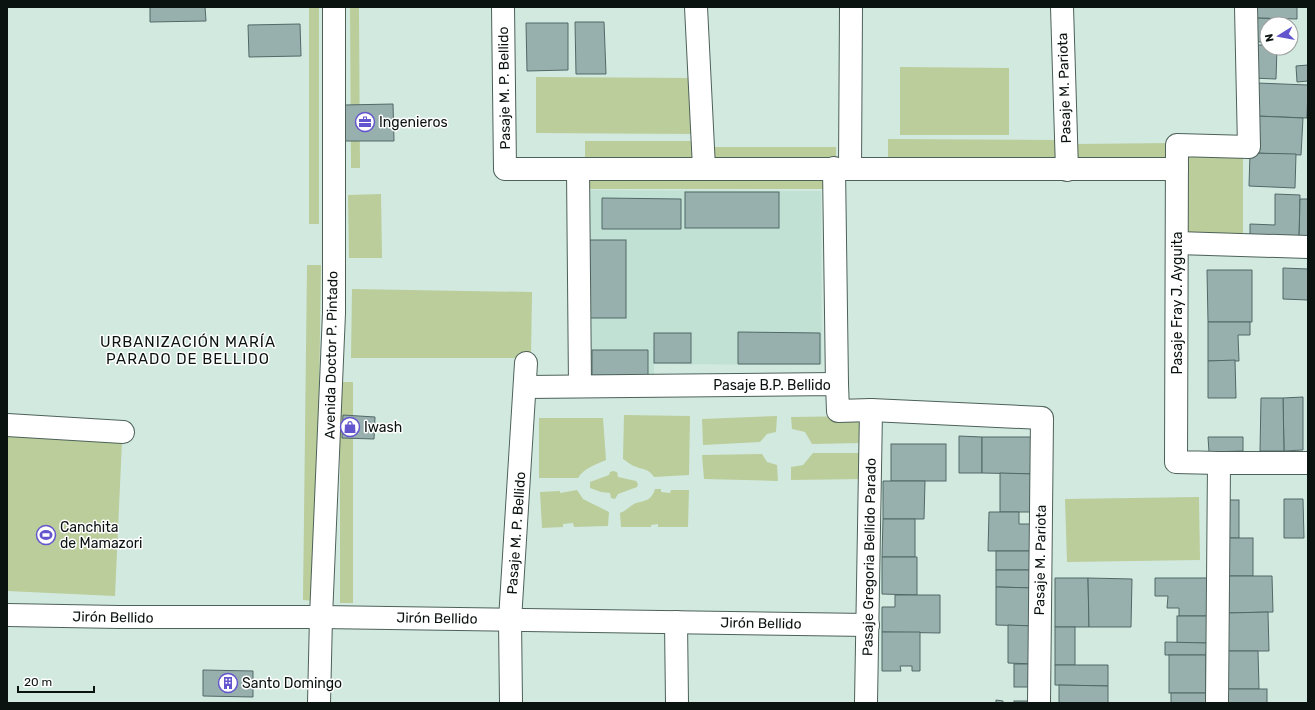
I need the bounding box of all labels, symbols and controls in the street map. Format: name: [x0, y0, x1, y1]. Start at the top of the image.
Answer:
north arrow: [1259, 16, 1299, 56]
street label: Pasaje M. P. Bellido: [495, 26, 514, 150]
street label: Pasaje M. Pariota: [1054, 32, 1075, 144]
text: N: [1263, 33, 1277, 43]
office icon: Ingenieros: [354, 111, 376, 133]
place label: Ingenieros: [379, 114, 448, 131]
street label: Pasaje Fray J. Ayguita: [1169, 232, 1186, 374]
street label: Avenida Doctor P. Pintado: [322, 271, 341, 439]
district label: URBANIZACIÓN MARÍA PARADO DE BELLIDO: [100, 333, 276, 368]
street label: Pasaje B.P. Bellido: [713, 377, 831, 394]
shop icon: Iwash: [339, 416, 361, 438]
place label: Iwash: [364, 419, 402, 436]
street label: Pasaje Gregoria Bellido Parado: [859, 458, 880, 656]
street label: Pasaje M. P. Bellido: [504, 471, 529, 595]
street label: Pasaje M. Pariota: [1031, 504, 1050, 616]
place label: Canchita de Mamazori: [60, 519, 142, 552]
sports icon: Canchita de Mamazori: [35, 524, 57, 546]
street label: Jirón Bellido: [72, 608, 154, 627]
street label: Jirón Bellido: [396, 609, 478, 628]
street label: Jirón Bellido: [720, 614, 802, 633]
scale bar: [18, 668, 94, 694]
building icon: Santo Domingo: [217, 672, 239, 694]
text: 20 m: [24, 675, 52, 689]
place label: Santo Domingo: [242, 675, 342, 692]

